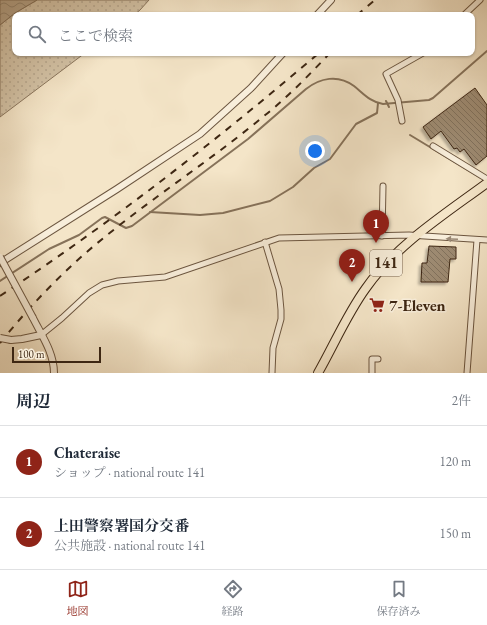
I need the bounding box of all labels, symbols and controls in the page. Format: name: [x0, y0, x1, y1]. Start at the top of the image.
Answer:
search box: [12, 12, 475, 56]
icon: search: [26, 23, 48, 45]
text: ここで検索: [58, 26, 133, 45]
your location: [305, 141, 325, 161]
pin: 1: [363, 210, 389, 243]
one-way arrow: [446, 235, 458, 242]
pin: 2: [339, 249, 365, 282]
road number: 141: [370, 250, 402, 276]
place label: 7-Eleven: [389, 295, 446, 316]
supermarket icon: 7-Eleven: [368, 296, 386, 314]
scale bar: [12, 345, 101, 364]
text: 100 m: [18, 347, 45, 361]
text: 周辺: [16, 390, 50, 412]
text: 2件: [452, 392, 471, 409]
text: Chateraise: [54, 443, 120, 462]
text: 1: [26, 453, 32, 470]
text: 120 m: [440, 453, 471, 470]
text: ショップ · national route 141: [54, 464, 205, 481]
text: 上田警察署国分交番: [54, 516, 189, 535]
text: 2: [26, 525, 32, 542]
text: 150 m: [440, 525, 471, 542]
text: 公共施設 · national route 141: [54, 537, 205, 554]
tab: 地図: [67, 578, 89, 618]
tab: 経路: [222, 578, 244, 618]
tab: 保存済み: [377, 578, 421, 618]

